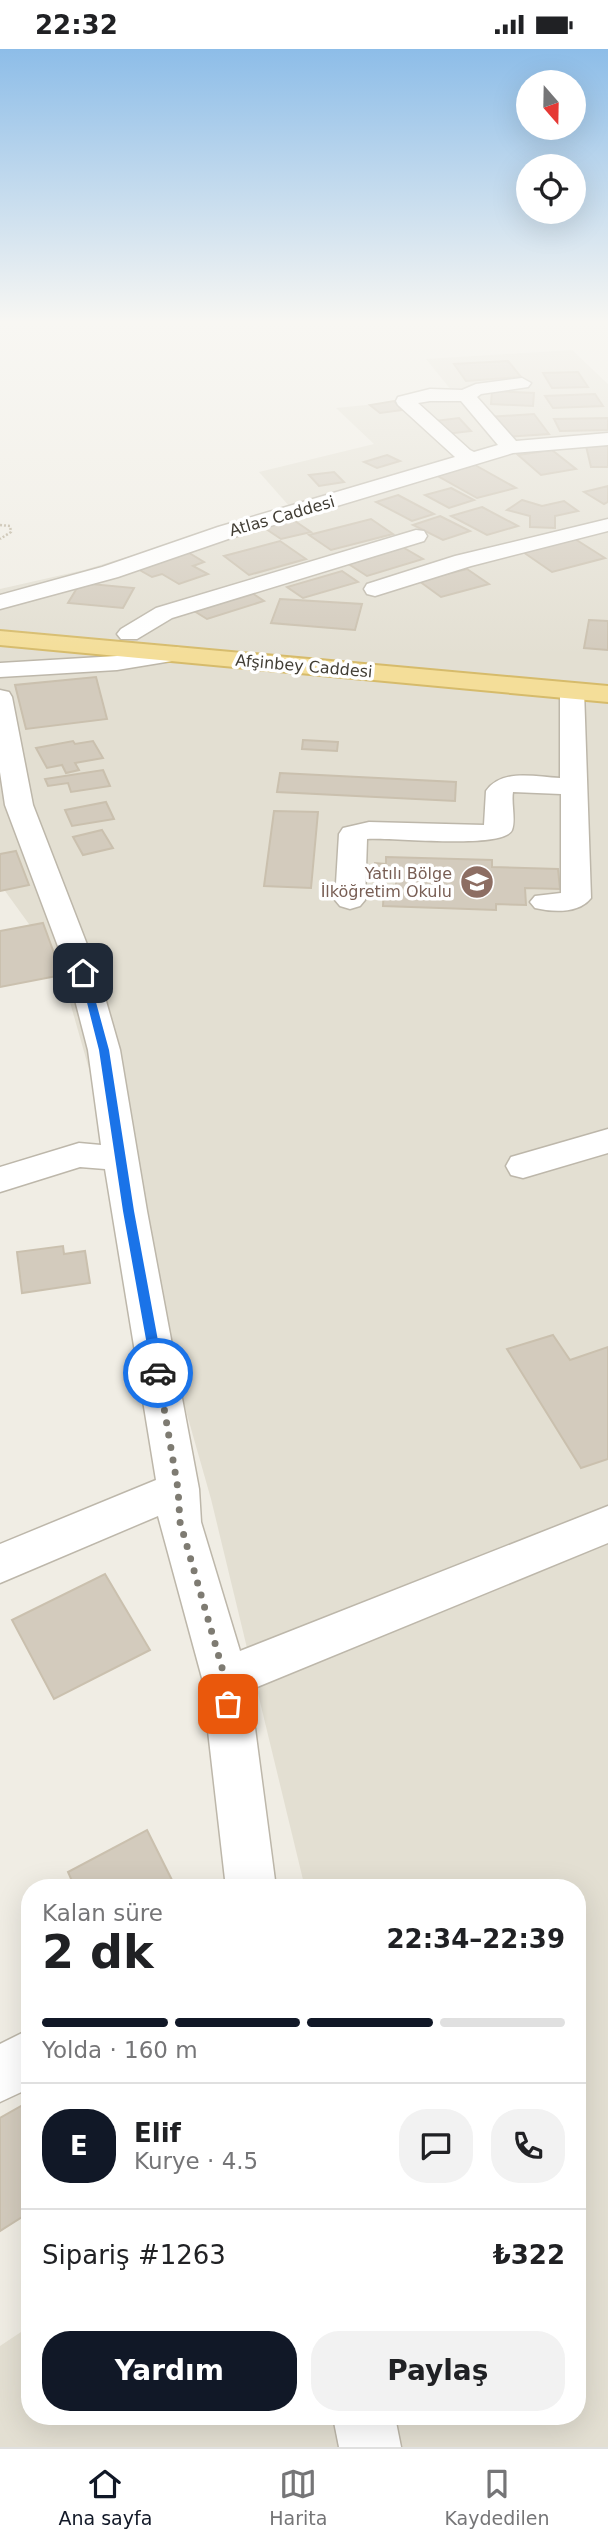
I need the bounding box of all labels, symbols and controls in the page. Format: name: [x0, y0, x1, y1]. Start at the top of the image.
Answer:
text: 22:32: [35, 10, 118, 40]
north arrow: [516, 70, 586, 140]
map controls: [516, 70, 586, 224]
button: locate: [516, 154, 586, 224]
street label: Atlas Caddesi: [227, 492, 337, 540]
street label: Afşinbey Caddesi: [235, 651, 373, 681]
school or university icon: Yatılı Bölge İlköğretim Okulu: [458, 863, 496, 901]
place label: Yatılı Bölge İlköğretim Okulu: [321, 864, 452, 901]
pin: [53, 943, 113, 1003]
icon: home: [64, 954, 102, 992]
courier: [123, 1338, 193, 1408]
icon: car: [139, 1354, 177, 1392]
pin: [198, 1674, 258, 1734]
icon: bag: [209, 1685, 247, 1723]
text: Kalan süre: [42, 1900, 163, 1926]
text: 22:34–22:39: [386, 1924, 565, 1954]
text: 2 dk: [42, 1925, 154, 1979]
text: Yolda · 160 m: [42, 2037, 198, 2063]
button: chat: [399, 2109, 473, 2183]
button: phone: [491, 2109, 565, 2183]
text: Elif: [134, 2118, 181, 2148]
text: E: [70, 2131, 88, 2161]
text: Kurye · 4.5: [134, 2148, 258, 2174]
text: Sipariş #1263: [42, 2240, 226, 2270]
text: ₺322: [493, 2240, 565, 2270]
button: Yardım: [42, 2331, 297, 2411]
button: Paylaş: [311, 2331, 565, 2411]
tab: Ana sayfa: [58, 2465, 152, 2529]
tab: Harita: [269, 2465, 327, 2529]
tab: Kaydedilen: [444, 2465, 550, 2529]

